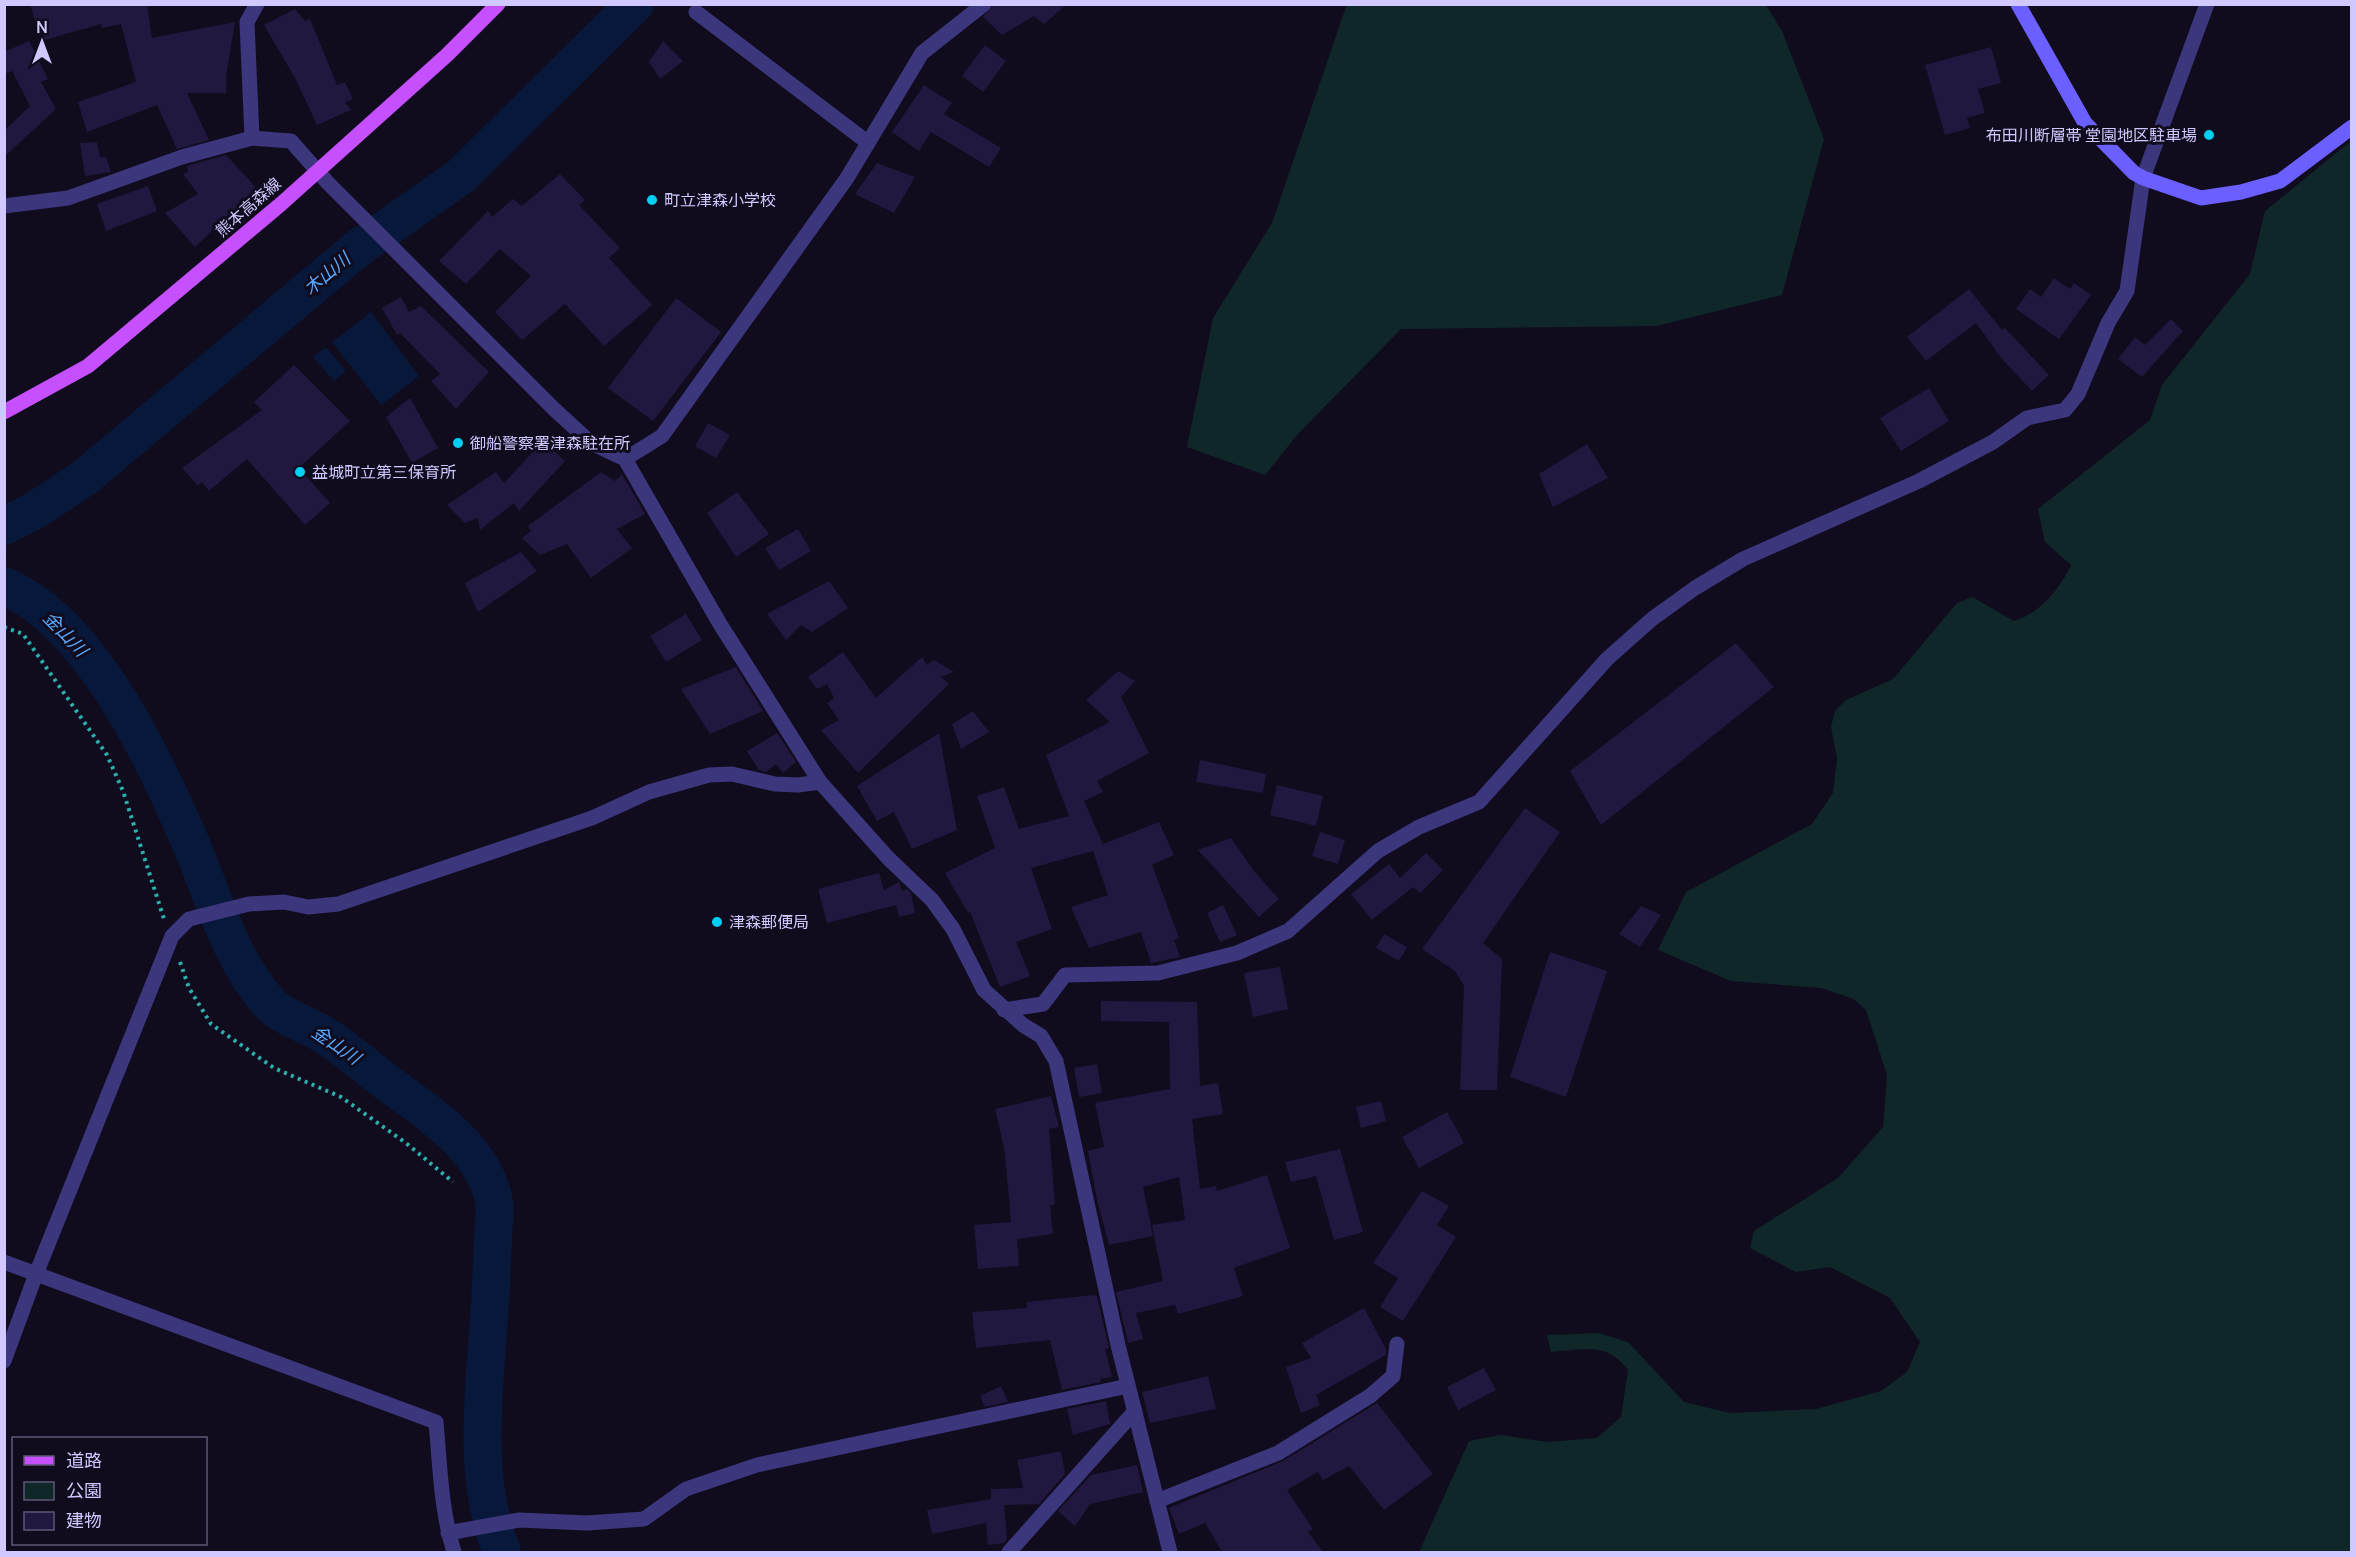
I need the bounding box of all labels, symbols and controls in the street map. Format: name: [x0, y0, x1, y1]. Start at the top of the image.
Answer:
north arrow: [12, 12, 72, 72]
text: N: [36, 16, 48, 38]
place label: 布田川断層帯 堂園地区駐車場: [1986, 124, 2197, 146]
marker: 布田川断層帯 堂園地区駐車場: [2202, 128, 2216, 142]
street label: 熊本高森線: [211, 172, 285, 242]
place label: 町立津森小学校: [664, 189, 776, 211]
marker: 町立津森小学校: [645, 193, 659, 207]
water label: 木山川: [298, 245, 356, 300]
place label: 御船警察署津森駐在所: [470, 432, 630, 454]
marker: 御船警察署津森駐在所: [451, 436, 465, 450]
place label: 益城町立第三保育所: [312, 461, 456, 483]
marker: 益城町立第三保育所: [293, 465, 307, 479]
water label: 金山川: [38, 606, 94, 663]
place label: 津森郵便局: [729, 911, 809, 933]
marker: 津森郵便局: [710, 915, 724, 929]
water label: 金山川: [307, 1019, 367, 1070]
legend: [12, 1437, 207, 1545]
text: 道路: [66, 1448, 102, 1472]
text: 公園: [66, 1478, 102, 1502]
text: 建物: [66, 1508, 102, 1532]

